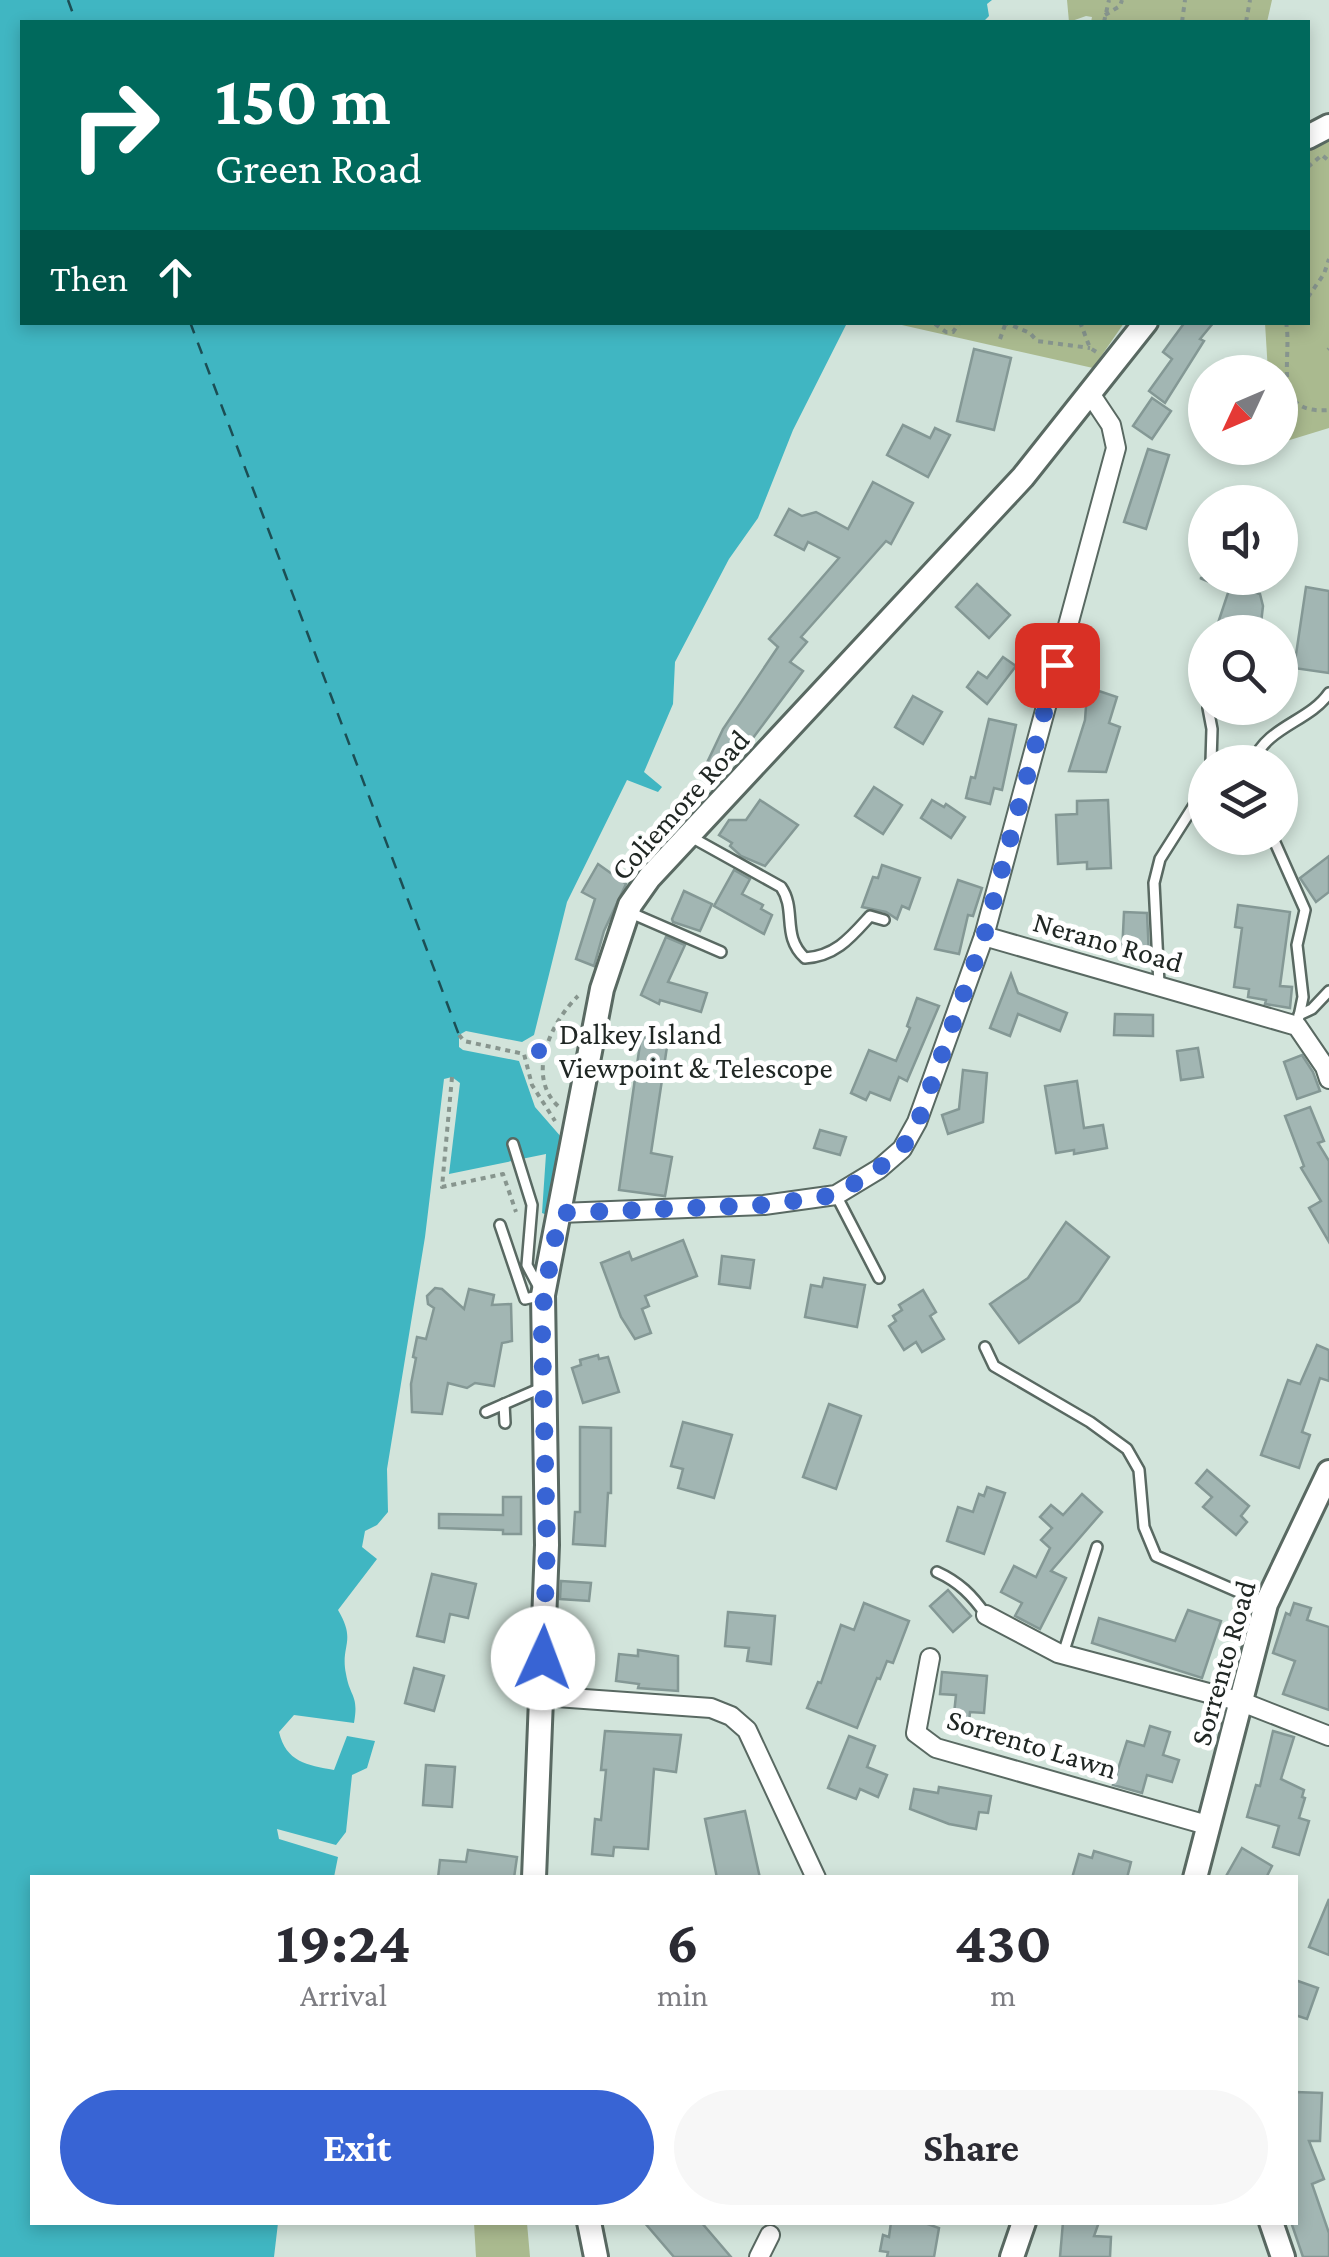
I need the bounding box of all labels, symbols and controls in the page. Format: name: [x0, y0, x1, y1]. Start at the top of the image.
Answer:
icon: right: [50, 60, 180, 190]
text: 150 m: [215, 61, 391, 139]
text: Green Road: [215, 143, 422, 193]
icon: ahead: [148, 250, 203, 305]
text: Then: [50, 257, 128, 299]
north arrow: [1188, 355, 1298, 465]
map controls: [1188, 355, 1298, 855]
button: sound: [1188, 485, 1298, 595]
button: search: [1188, 615, 1298, 725]
pin: [1015, 623, 1100, 708]
icon: arrive: [1030, 638, 1085, 693]
street label: Coliemore Road: [604, 723, 756, 886]
button: layers: [1188, 745, 1298, 855]
street label: Nerano Road: [1030, 904, 1187, 979]
place label: Dalkey Island Viewpoint & Telescope: [559, 1017, 833, 1085]
marker: Dalkey Island Viewpoint & Telescope: [528, 1040, 550, 1062]
street label: Sorrento Road: [1183, 1576, 1262, 1749]
position arrow: [491, 1606, 595, 1710]
street label: Sorrento Lawn: [943, 1702, 1121, 1785]
text: 19:24: [276, 1908, 411, 1975]
text: 6: [666, 1908, 699, 1975]
text: 430: [954, 1908, 1052, 1975]
text: Arrival: [300, 1977, 387, 2013]
text: min: [657, 1977, 708, 2013]
text: m: [990, 1977, 1016, 2013]
button: Exit: [60, 2090, 654, 2205]
button: Share: [674, 2090, 1268, 2205]

